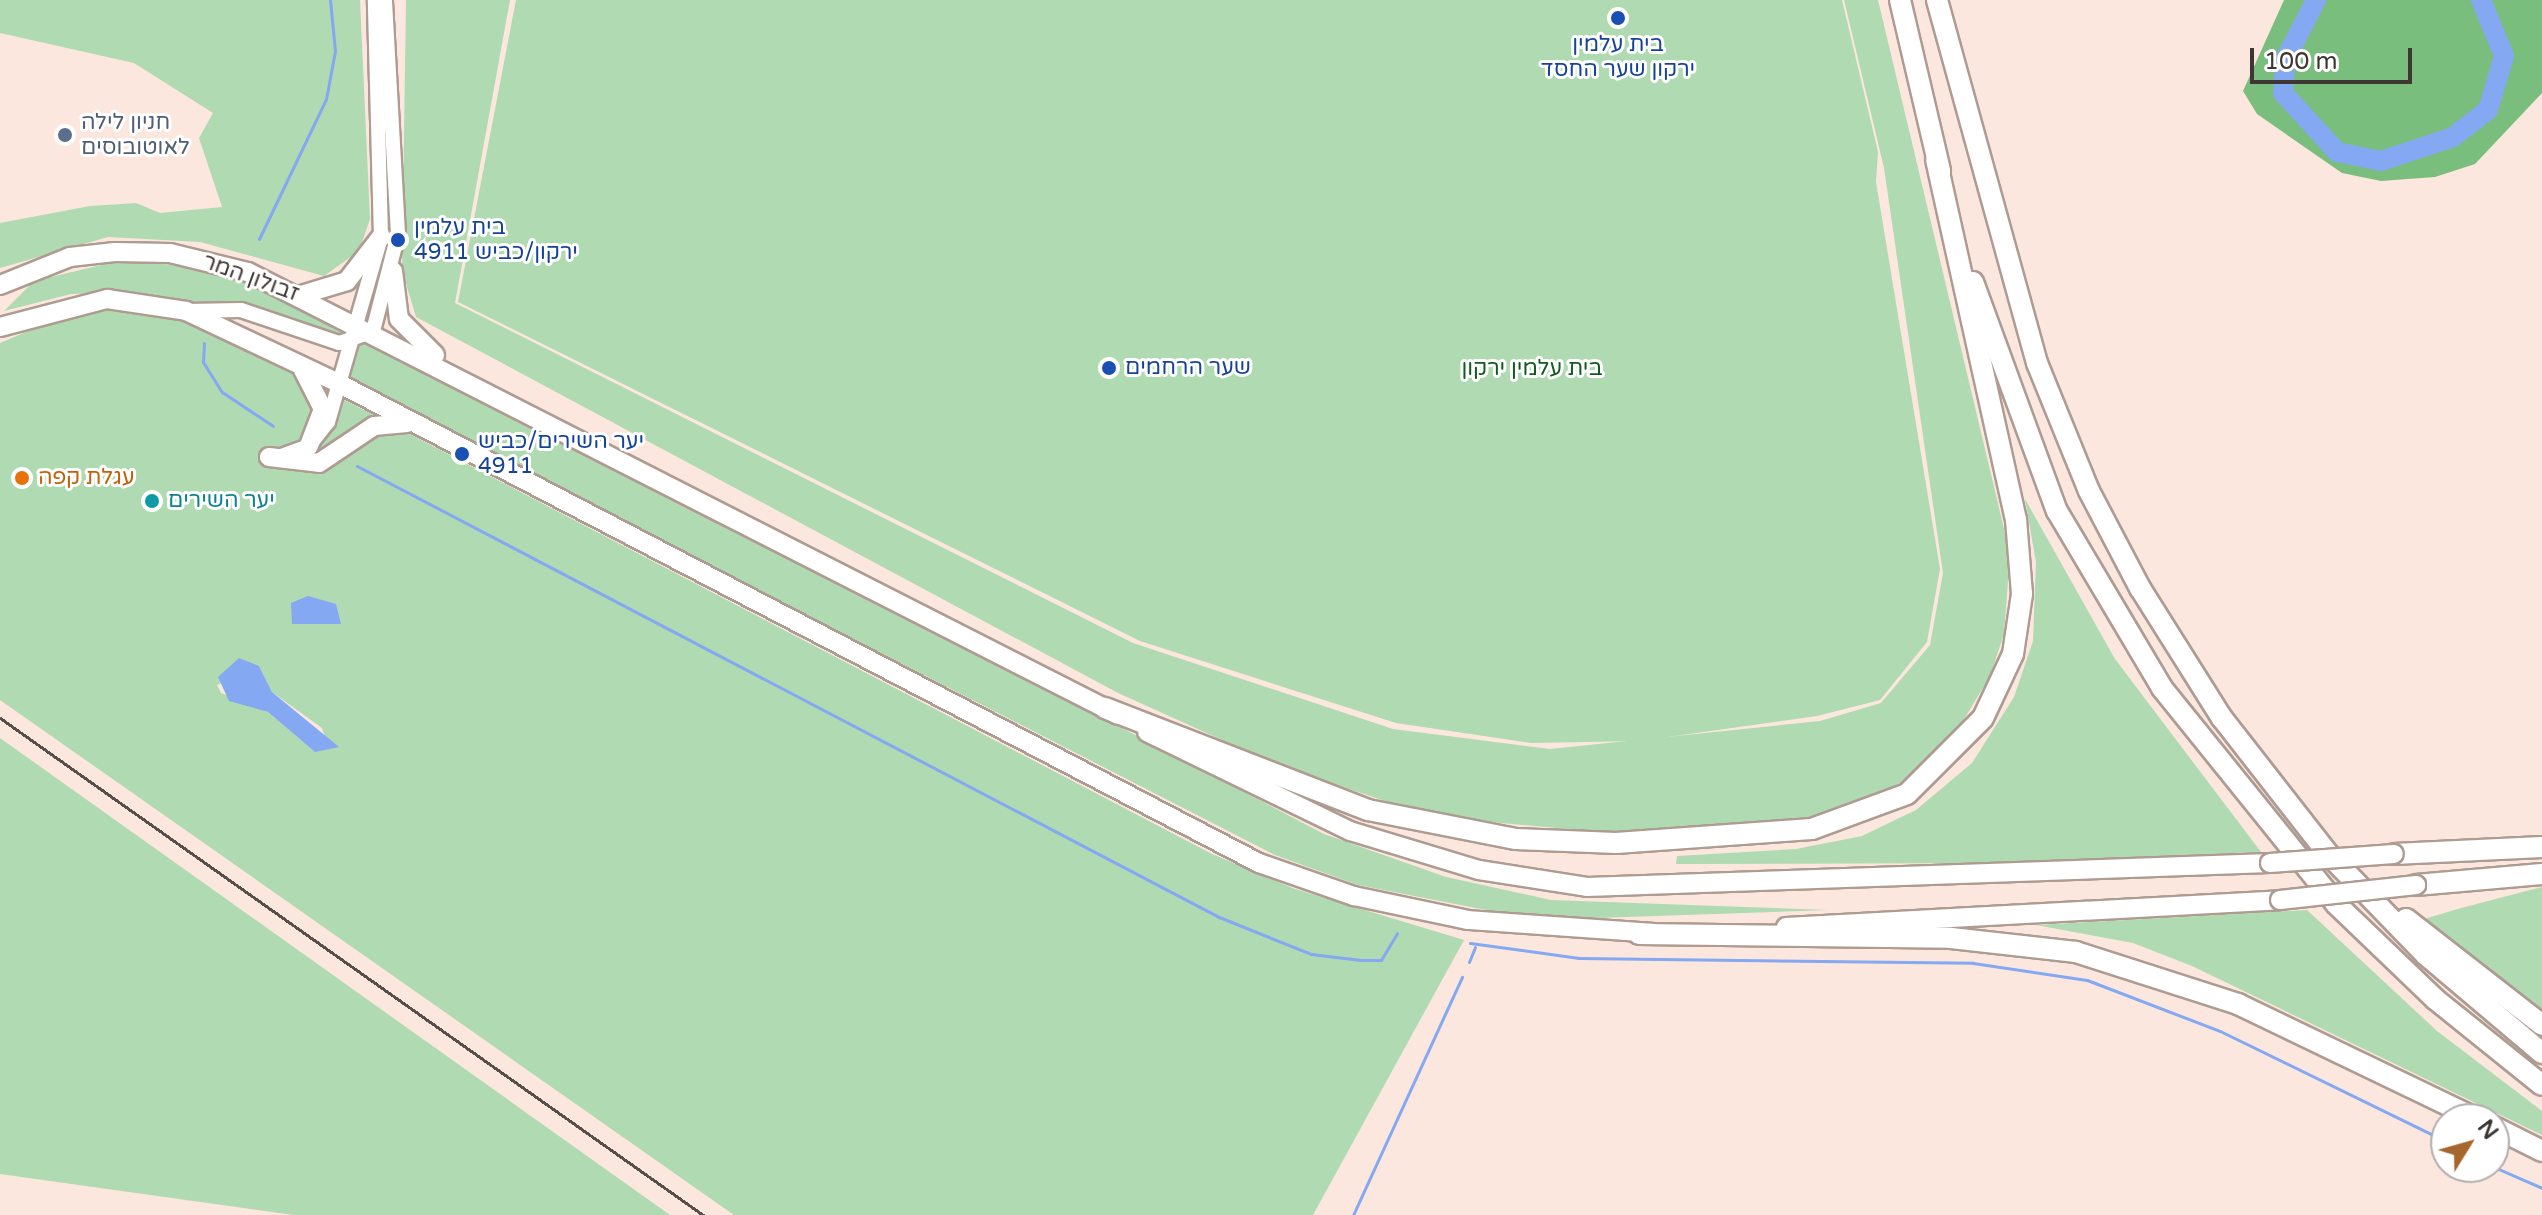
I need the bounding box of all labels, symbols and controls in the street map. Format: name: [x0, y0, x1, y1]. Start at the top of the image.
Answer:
marker: בית עלמין ירקון שער החסד: [1609, 9, 1627, 27]
place label: בית עלמין ירקון שער החסד: [1541, 31, 1695, 82]
scale bar: [2254, 32, 2416, 82]
text: 100 m: [2264, 47, 2338, 76]
place label: חניון לילה לאוטובוסים: [81, 109, 190, 160]
marker: חניון לילה לאוטובוסים: [56, 126, 74, 144]
place label: בית עלמין ירקון/כביש 4911: [414, 214, 578, 266]
marker: בית עלמין ירקון/כביש 4911: [389, 231, 407, 249]
street label: זבולון המר: [199, 248, 303, 308]
place label: שער הרחמים: [1125, 355, 1251, 381]
park label: בית עלמין ירקון: [1461, 356, 1603, 382]
marker: שער הרחמים: [1100, 359, 1118, 377]
place label: יער השירים/כביש 4911: [478, 428, 644, 480]
marker: יער השירים/כביש 4911: [453, 445, 471, 463]
place label: עגלת קפה: [38, 465, 135, 491]
marker: עגלת קפה: [13, 469, 31, 487]
place label: יער השירים: [168, 488, 275, 514]
marker: יער השירים: [143, 492, 161, 510]
north arrow: [2430, 1103, 2510, 1183]
text: N: [2472, 1115, 2503, 1145]

